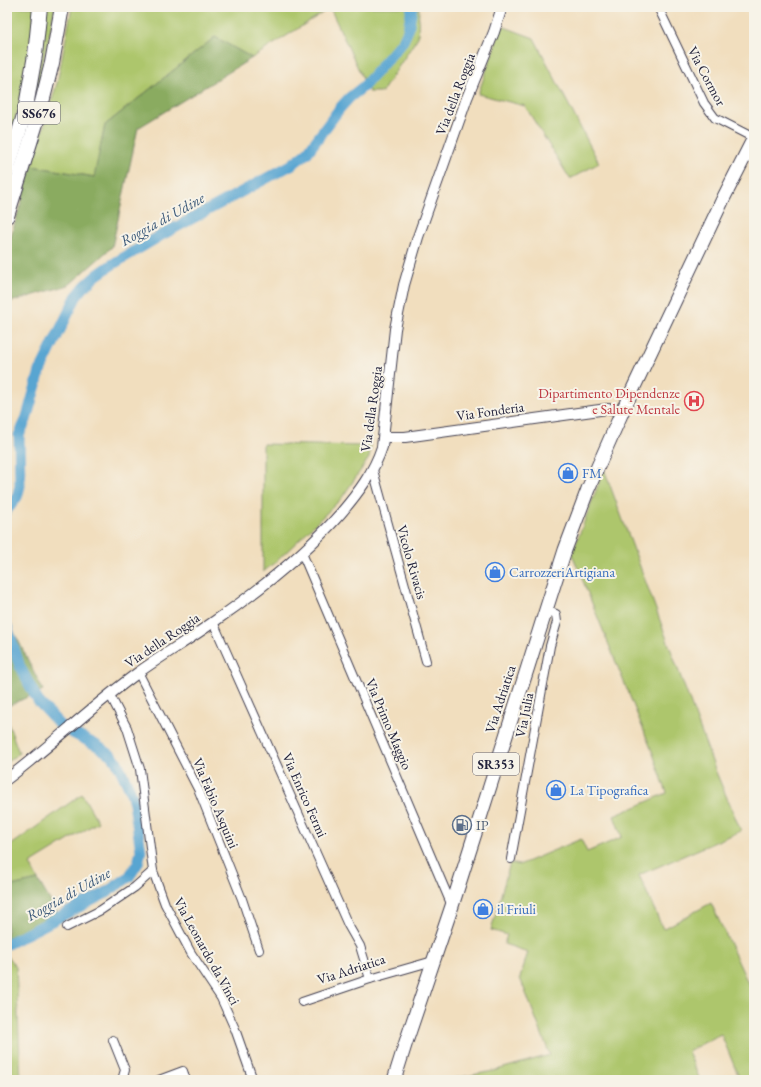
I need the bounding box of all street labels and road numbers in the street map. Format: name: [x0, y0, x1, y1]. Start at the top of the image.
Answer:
street label: Via Cormor: [684, 43, 730, 109]
street label: Via della Roggia: [431, 50, 479, 138]
road number: SS676: [18, 102, 60, 124]
street label: Via della Roggia: [356, 364, 386, 453]
street label: Via Fonderia: [455, 397, 525, 425]
street label: Vicolo Rivacis: [393, 523, 431, 602]
street label: Via della Roggia: [121, 608, 203, 672]
street label: Via Adriatica: [481, 662, 520, 735]
street label: Via Primo Maggio: [362, 675, 416, 773]
street label: Via Julia: [511, 691, 537, 739]
street label: Via Enrico Fermi: [278, 750, 332, 841]
road number: SR353: [473, 753, 519, 775]
street label: Via Fabio Asquini: [189, 755, 243, 852]
street label: Via Leonardo da Vinci: [170, 894, 244, 1009]
street label: Via Adriatica: [315, 949, 388, 988]

